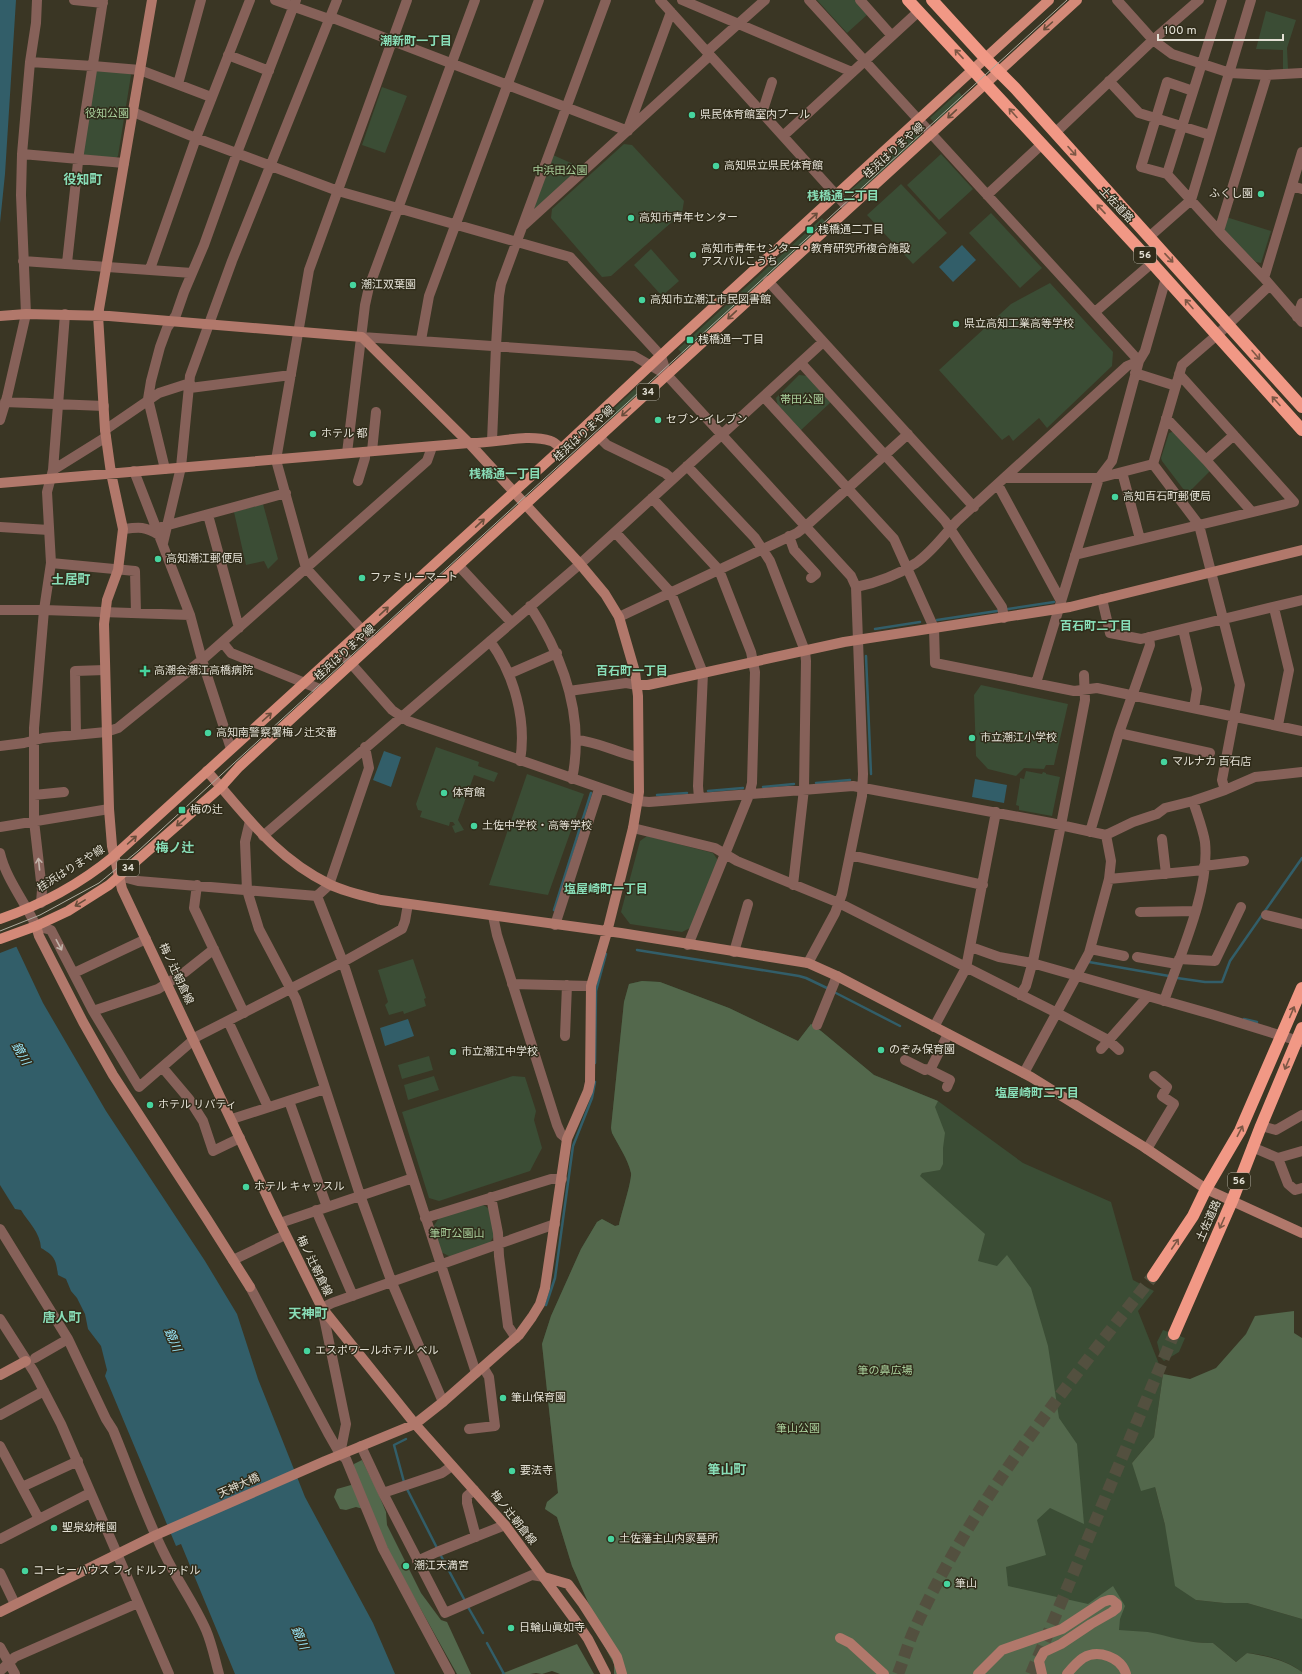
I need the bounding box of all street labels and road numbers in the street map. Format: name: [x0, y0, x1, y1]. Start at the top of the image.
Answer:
street label: 桂浜はりまや線: [861, 120, 927, 182]
street label: 土佐道路: [1096, 184, 1136, 226]
road number: 56: [1134, 247, 1156, 263]
road number: 34: [637, 384, 659, 400]
street label: 桂浜はりまや線: [551, 403, 617, 465]
street label: 桂浜はりまや線: [312, 622, 378, 684]
street label: 桂浜はりまや線: [35, 843, 107, 895]
road number: 34: [117, 860, 139, 876]
street label: 梅ノ辻朝倉線: [156, 941, 196, 1007]
road number: 56: [1228, 1173, 1250, 1189]
street label: 土佐道路: [1194, 1198, 1224, 1244]
street label: 梅ノ辻朝倉線: [293, 1233, 335, 1299]
street label: 天神大橋: [216, 1471, 262, 1501]
street label: 梅ノ辻朝倉線: [487, 1488, 539, 1548]

